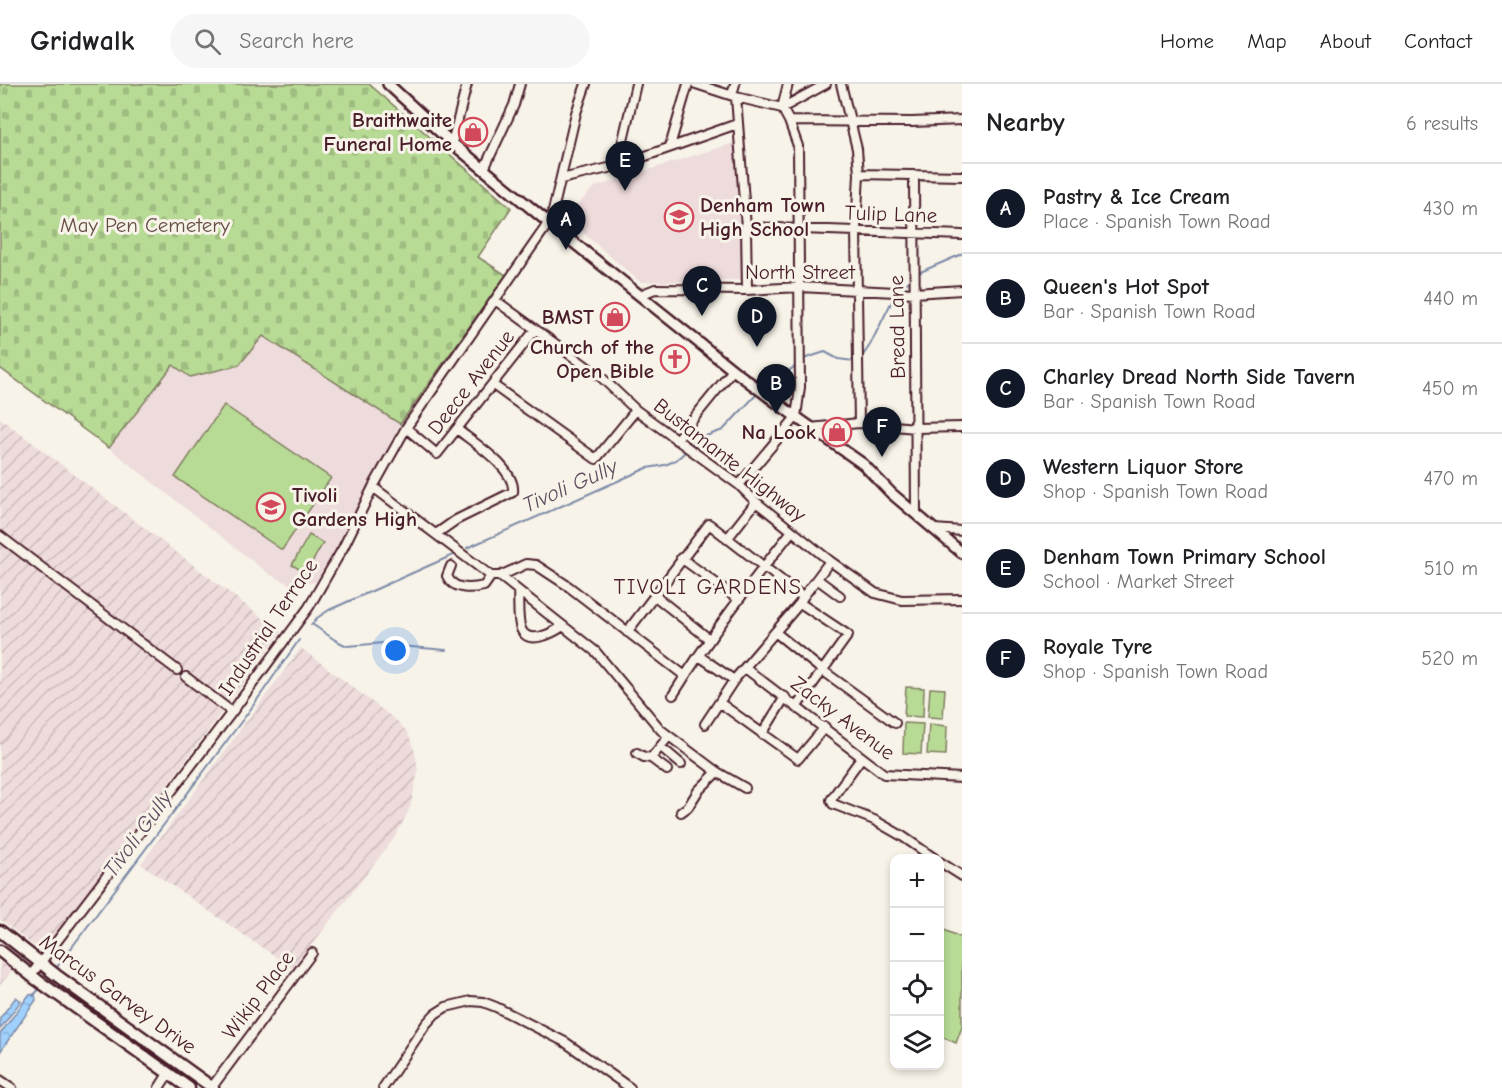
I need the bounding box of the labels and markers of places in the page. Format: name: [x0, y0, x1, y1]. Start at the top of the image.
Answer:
place label: Braithwaite Funeral Home: [323, 108, 452, 156]
shop icon: Braithwaite Funeral Home: [457, 116, 489, 148]
pin: E: [606, 141, 644, 191]
place label: Denham Town High School: [700, 193, 825, 241]
pin: A: [546, 200, 586, 250]
school or university icon: Denham Town High School: [663, 201, 695, 233]
pin: C: [682, 266, 722, 316]
pin: D: [738, 298, 777, 347]
shop icon: BMST: [599, 301, 631, 333]
place label: BMST: [542, 305, 594, 329]
place label: Church of the Open Bible: [530, 335, 654, 383]
church icon: Church of the Open Bible: [659, 343, 691, 375]
pin: B: [756, 364, 796, 414]
pin: F: [862, 408, 902, 457]
shop icon: Na Look: [821, 416, 853, 448]
place label: Na Look: [741, 420, 817, 444]
place label: Tivoli Gardens High: [292, 483, 417, 531]
school or university icon: Tivoli Gardens High: [255, 491, 287, 523]

